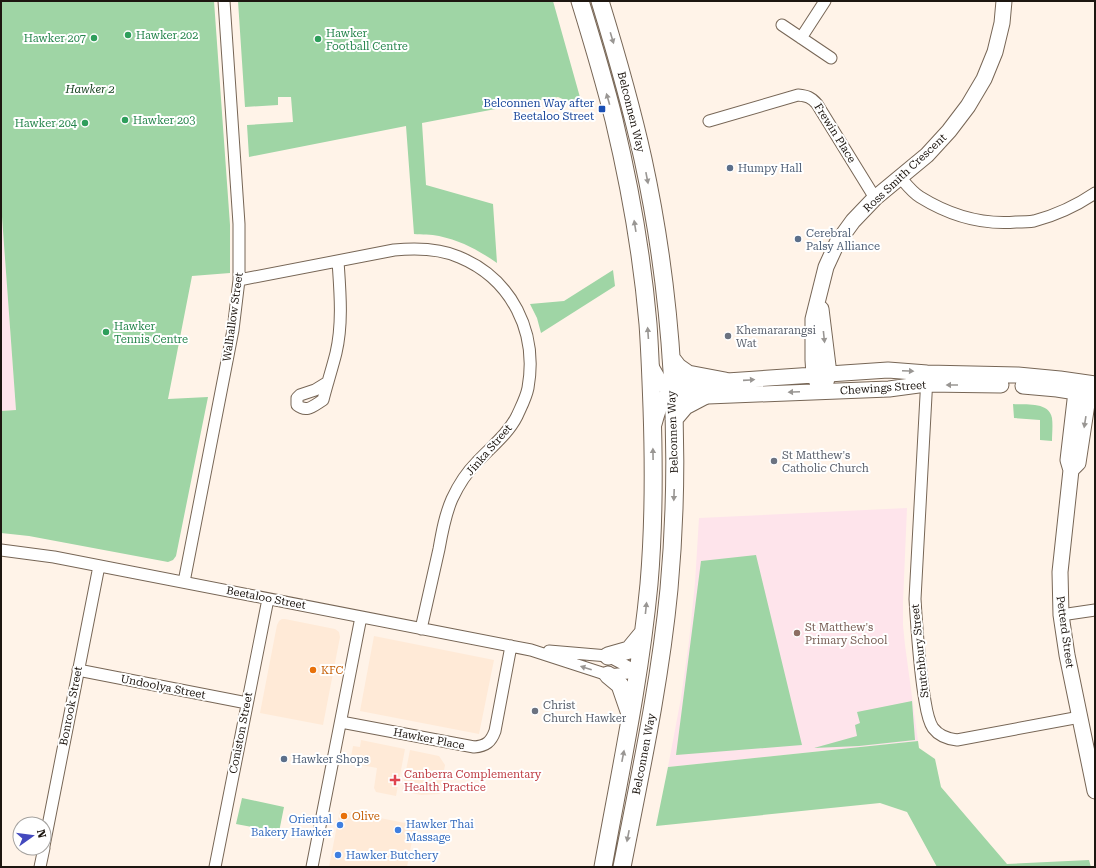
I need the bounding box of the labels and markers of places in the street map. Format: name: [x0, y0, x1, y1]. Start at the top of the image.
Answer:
place label: Hawker Football Centre: [326, 27, 408, 53]
place label: Hawker 202: [136, 29, 198, 42]
marker: Hawker 202: [123, 30, 133, 40]
place label: Hawker 207: [24, 32, 86, 45]
marker: Hawker 207: [89, 33, 99, 43]
marker: Hawker Football Centre: [313, 34, 323, 44]
place label: Belconnen Way after Beetaloo Street: [484, 97, 594, 123]
marker: Belconnen Way after Beetaloo Street: [597, 104, 607, 114]
place label: Hawker 203: [133, 114, 195, 127]
marker: Hawker 203: [120, 115, 130, 125]
place label: Hawker 204: [15, 117, 78, 130]
marker: Hawker 204: [80, 118, 90, 128]
place label: Humpy Hall: [738, 162, 803, 175]
marker: Humpy Hall: [725, 163, 735, 173]
place label: Cerebral Palsy Alliance: [806, 227, 880, 253]
marker: Cerebral Palsy Alliance: [793, 234, 803, 244]
place label: Hawker Tennis Centre: [114, 320, 188, 346]
place label: Khemararangsi Wat: [736, 324, 816, 350]
marker: Hawker Tennis Centre: [101, 327, 111, 337]
marker: Khemararangsi Wat: [723, 331, 733, 341]
place label: St Matthew's Catholic Church: [782, 449, 869, 475]
marker: St Matthew's Catholic Church: [769, 456, 779, 466]
place label: St Matthew's Primary School: [805, 621, 888, 647]
marker: St Matthew's Primary School: [792, 628, 802, 638]
place label: KFC: [321, 664, 344, 677]
marker: KFC: [308, 665, 318, 675]
place label: Christ Church Hawker: [543, 699, 627, 725]
marker: Christ Church Hawker: [530, 706, 540, 716]
place label: Hawker Shops: [292, 753, 369, 766]
marker: Hawker Shops: [279, 754, 289, 764]
place label: Canberra Complementary Health Practice: [404, 768, 542, 794]
marker: Canberra Complementary Health Practice: [389, 774, 401, 786]
place label: Olive: [352, 810, 380, 823]
marker: Olive: [339, 811, 349, 821]
place label: Oriental Bakery Hawker: [251, 813, 333, 839]
place label: Hawker Thai Massage: [406, 818, 474, 844]
marker: Oriental Bakery Hawker: [335, 820, 345, 830]
marker: Hawker Thai Massage: [393, 825, 403, 835]
place label: Hawker Butchery: [346, 849, 439, 862]
marker: Hawker Butchery: [333, 850, 343, 860]

